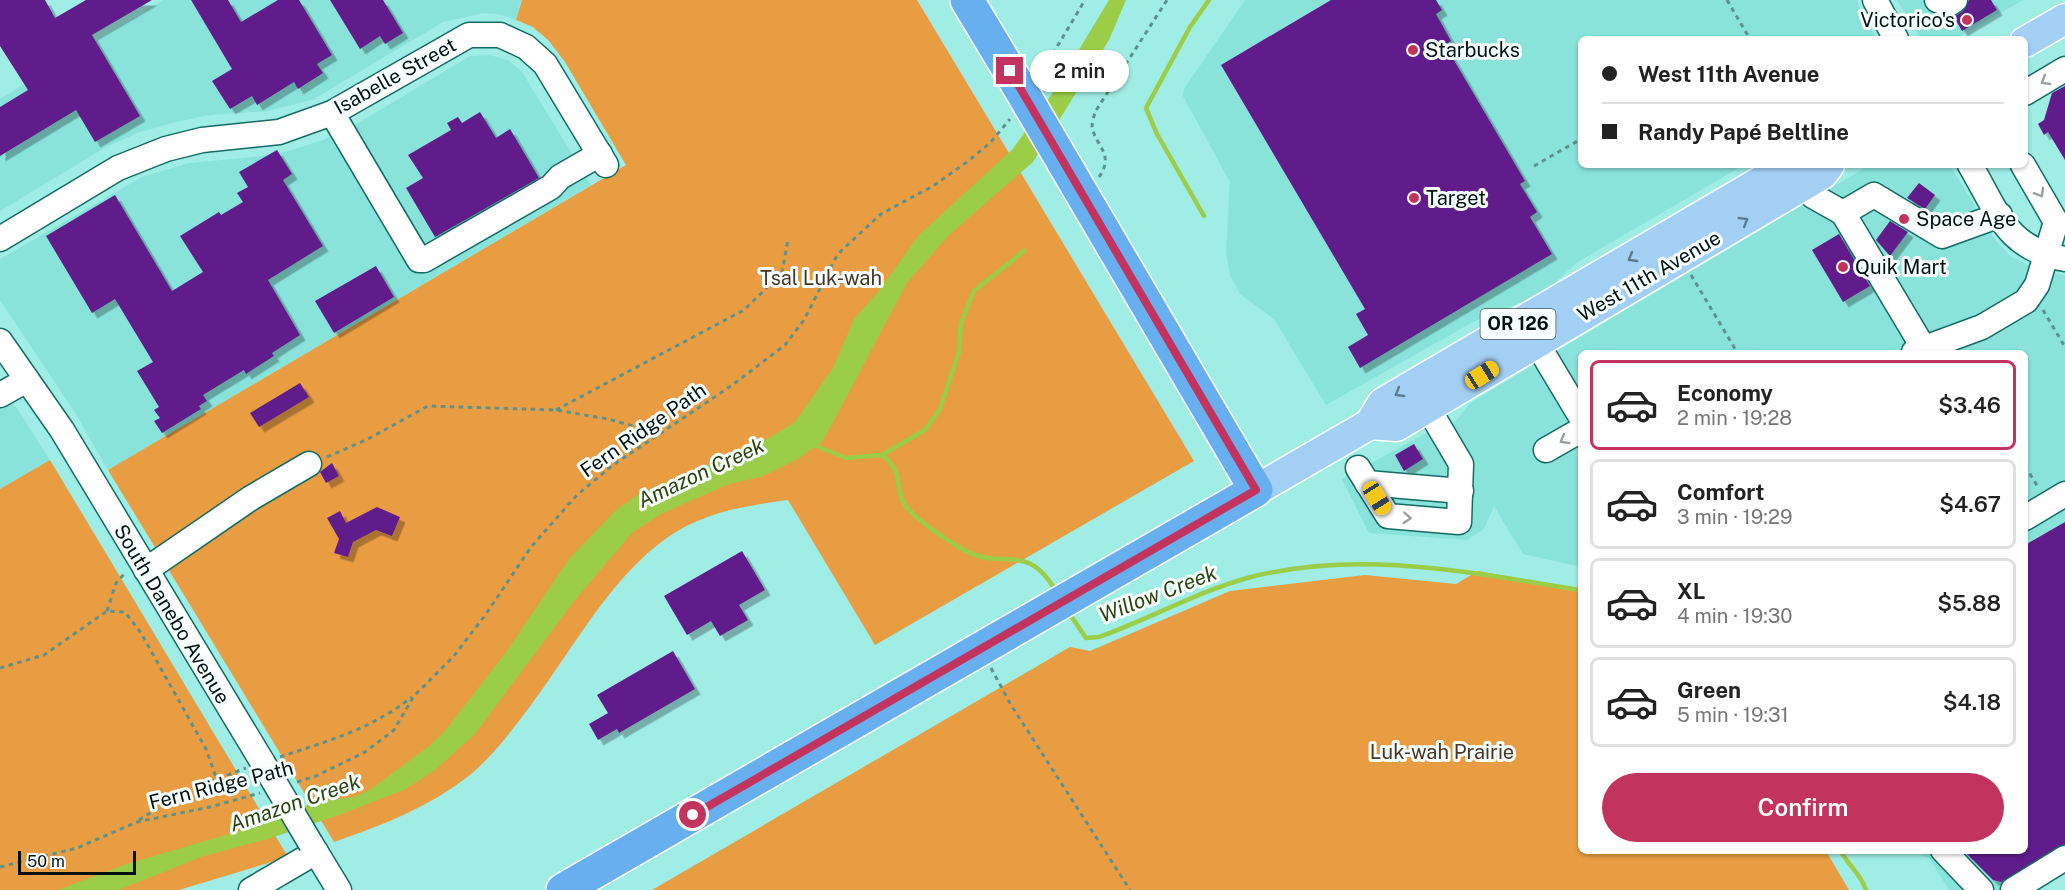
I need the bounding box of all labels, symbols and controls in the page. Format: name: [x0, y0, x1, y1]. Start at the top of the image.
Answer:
place label: Victorico's: [1860, 8, 1955, 32]
marker: Victorico's: [1960, 13, 1974, 27]
street label: Isabelle Street: [330, 33, 460, 119]
place label: Starbucks: [1425, 38, 1520, 62]
marker: Starbucks: [1406, 43, 1420, 57]
callout: 2 min: [1031, 50, 1130, 92]
route end: [996, 57, 1023, 84]
text: 2 min: [1054, 59, 1105, 83]
text: West 11th Avenue: [1638, 61, 1819, 87]
one-way arrow: [2041, 73, 2051, 85]
text: Randy Papé Beltline: [1638, 119, 1849, 145]
place label: Target: [1426, 186, 1486, 210]
one-way arrow: [2032, 187, 2044, 197]
marker: Target: [1407, 191, 1421, 205]
place label: Space Age: [1916, 207, 2016, 231]
marker: Space Age: [1897, 212, 1911, 226]
one-way arrow: [1738, 216, 1748, 228]
street label: West 11th Avenue: [1573, 225, 1725, 327]
one-way arrow: [1628, 251, 1638, 262]
place label: Quik Mart: [1855, 255, 1947, 279]
marker: Quik Mart: [1836, 260, 1850, 274]
park label: Tsal Luk-wah: [760, 266, 882, 290]
road number: OR 126: [1480, 309, 1556, 339]
car: [1462, 358, 1502, 392]
street label: Fern Ridge Path: [575, 378, 711, 482]
icon: car: [1605, 378, 1659, 432]
text: Economy: [1677, 380, 1773, 406]
one-way arrow: [1395, 386, 1405, 398]
text: $3.46: [1938, 392, 2001, 418]
text: 2 min · 19:28: [1677, 406, 1792, 430]
water label: Amazon Creek: [634, 432, 769, 513]
one-way arrow: [1560, 433, 1570, 445]
icon: car: [1605, 477, 1659, 531]
car: [1360, 478, 1394, 518]
text: Comfort: [1677, 479, 1764, 505]
text: $4.67: [1939, 491, 2001, 517]
text: 3 min · 19:29: [1677, 505, 1793, 529]
one-way arrow: [1403, 512, 1412, 525]
street label: South Danebo Avenue: [109, 520, 235, 708]
water label: Willow Creek: [1096, 559, 1221, 627]
icon: car: [1605, 576, 1659, 630]
text: XL: [1677, 578, 1705, 604]
text: $5.88: [1937, 590, 2001, 616]
text: 4 min · 19:30: [1677, 604, 1792, 628]
icon: car: [1605, 675, 1659, 729]
text: Green: [1677, 677, 1741, 703]
text: $4.18: [1943, 689, 2001, 715]
text: 5 min · 19:31: [1677, 703, 1789, 727]
park label: Luk-wah Prairie: [1370, 740, 1514, 764]
street label: Fern Ridge Path: [146, 755, 296, 815]
water label: Amazon Creek: [226, 768, 364, 837]
button: Confirm: [1602, 773, 2004, 842]
route start: [679, 801, 706, 828]
scale bar: [18, 848, 136, 876]
text: 50 m: [27, 852, 65, 871]

